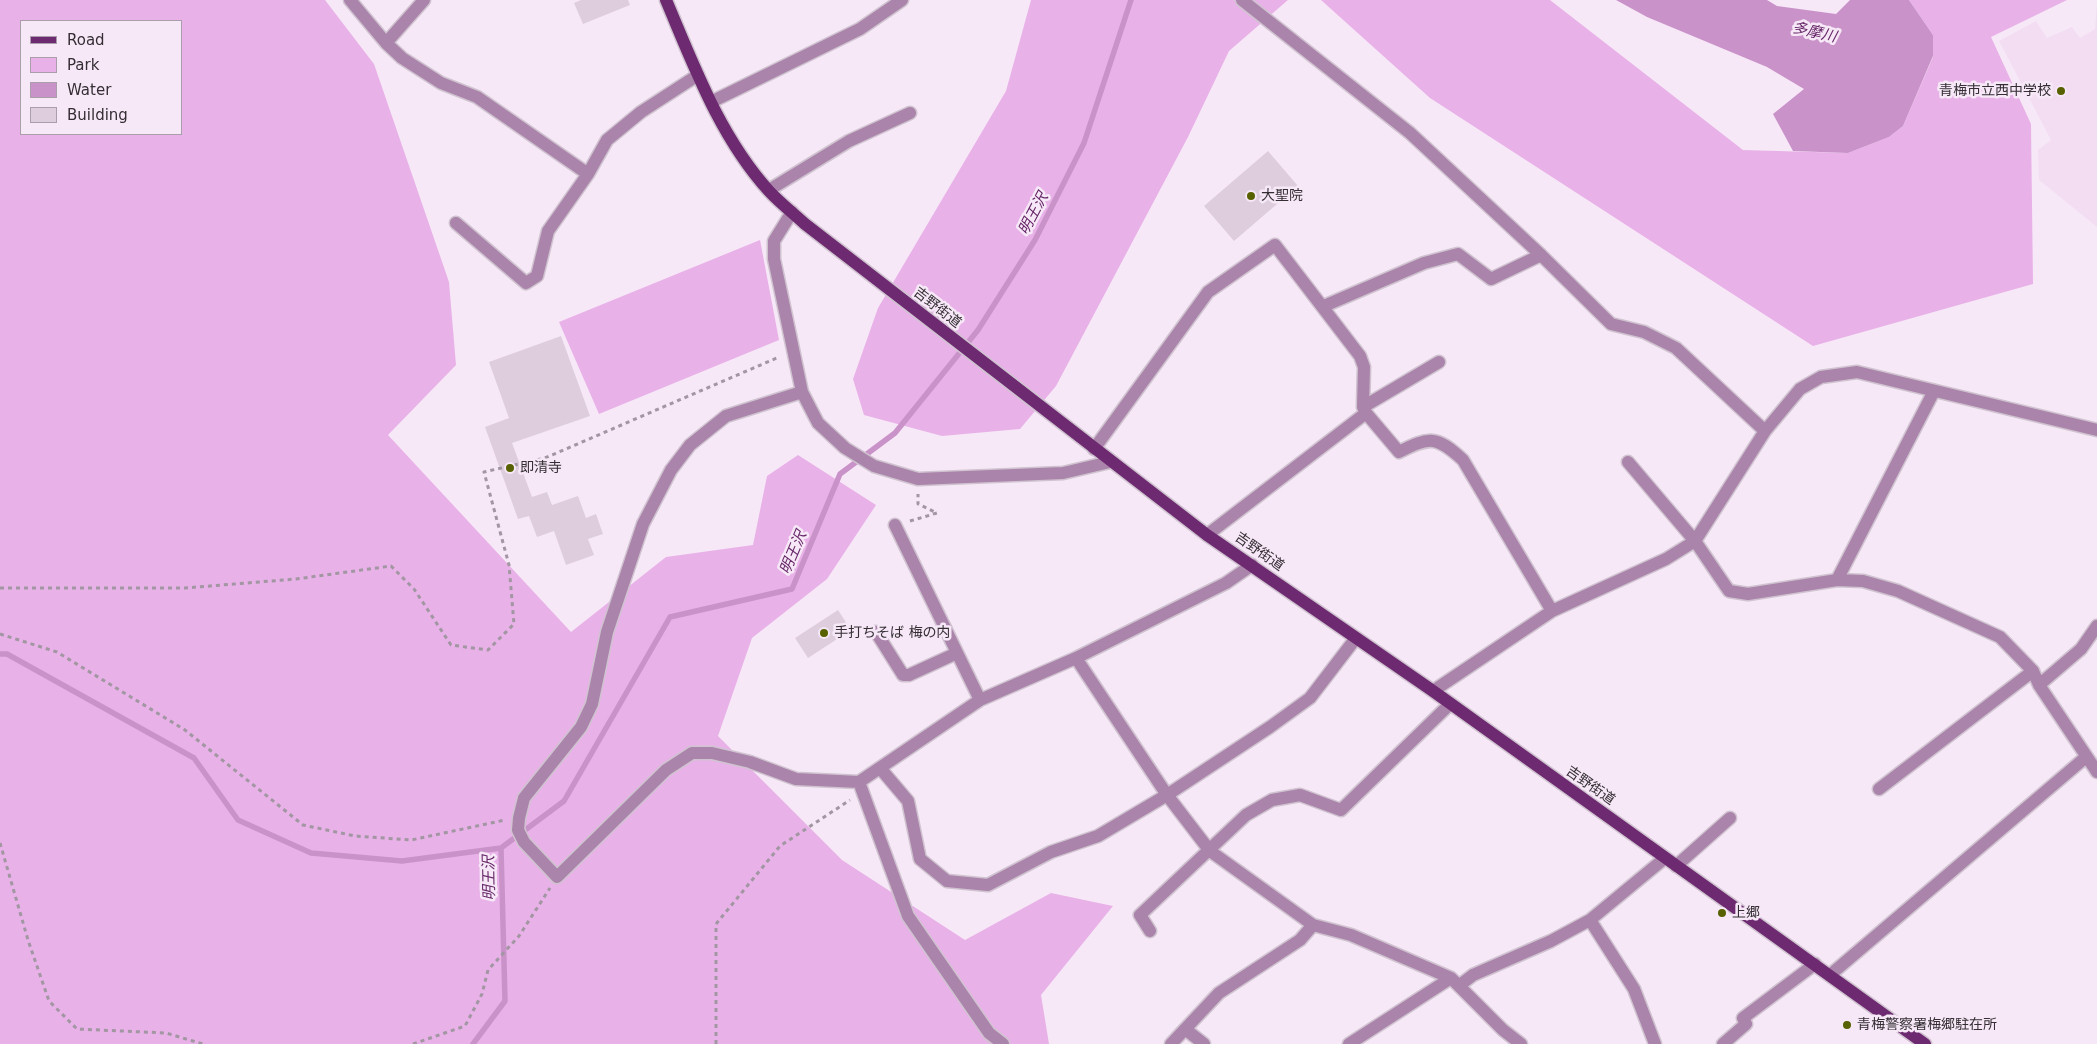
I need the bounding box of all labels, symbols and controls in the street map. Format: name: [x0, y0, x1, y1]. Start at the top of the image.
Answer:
water label: 多摩川: [1790, 19, 1838, 47]
legend: [20, 20, 182, 135]
text: Road: [67, 31, 105, 49]
text: Park: [67, 56, 99, 74]
text: Water: [67, 81, 111, 99]
place label: 青梅市立西中学校: [1939, 83, 2051, 99]
marker: 青梅市立西中学校: [2055, 85, 2067, 97]
text: Building: [67, 106, 128, 124]
place label: 大聖院: [1261, 188, 1303, 204]
water label: 明王沢: [1015, 190, 1053, 238]
marker: 大聖院: [1245, 190, 1257, 202]
street label: 吉野街道: [910, 284, 964, 332]
place label: 即清寺: [520, 460, 562, 476]
marker: 即清寺: [504, 462, 516, 474]
water label: 明王沢: [777, 529, 811, 577]
street label: 吉野街道: [1231, 529, 1287, 575]
place label: 手打ちそば 梅の内: [834, 625, 950, 641]
marker: 手打ちそば 梅の内: [818, 627, 830, 639]
street label: 吉野街道: [1562, 763, 1618, 809]
water label: 明王沢: [481, 855, 499, 901]
place label: 上郷: [1732, 905, 1760, 921]
marker: 上郷: [1716, 907, 1728, 919]
place label: 青梅警察署梅郷駐在所: [1857, 1017, 1997, 1033]
marker: 青梅警察署梅郷駐在所: [1841, 1019, 1853, 1031]

